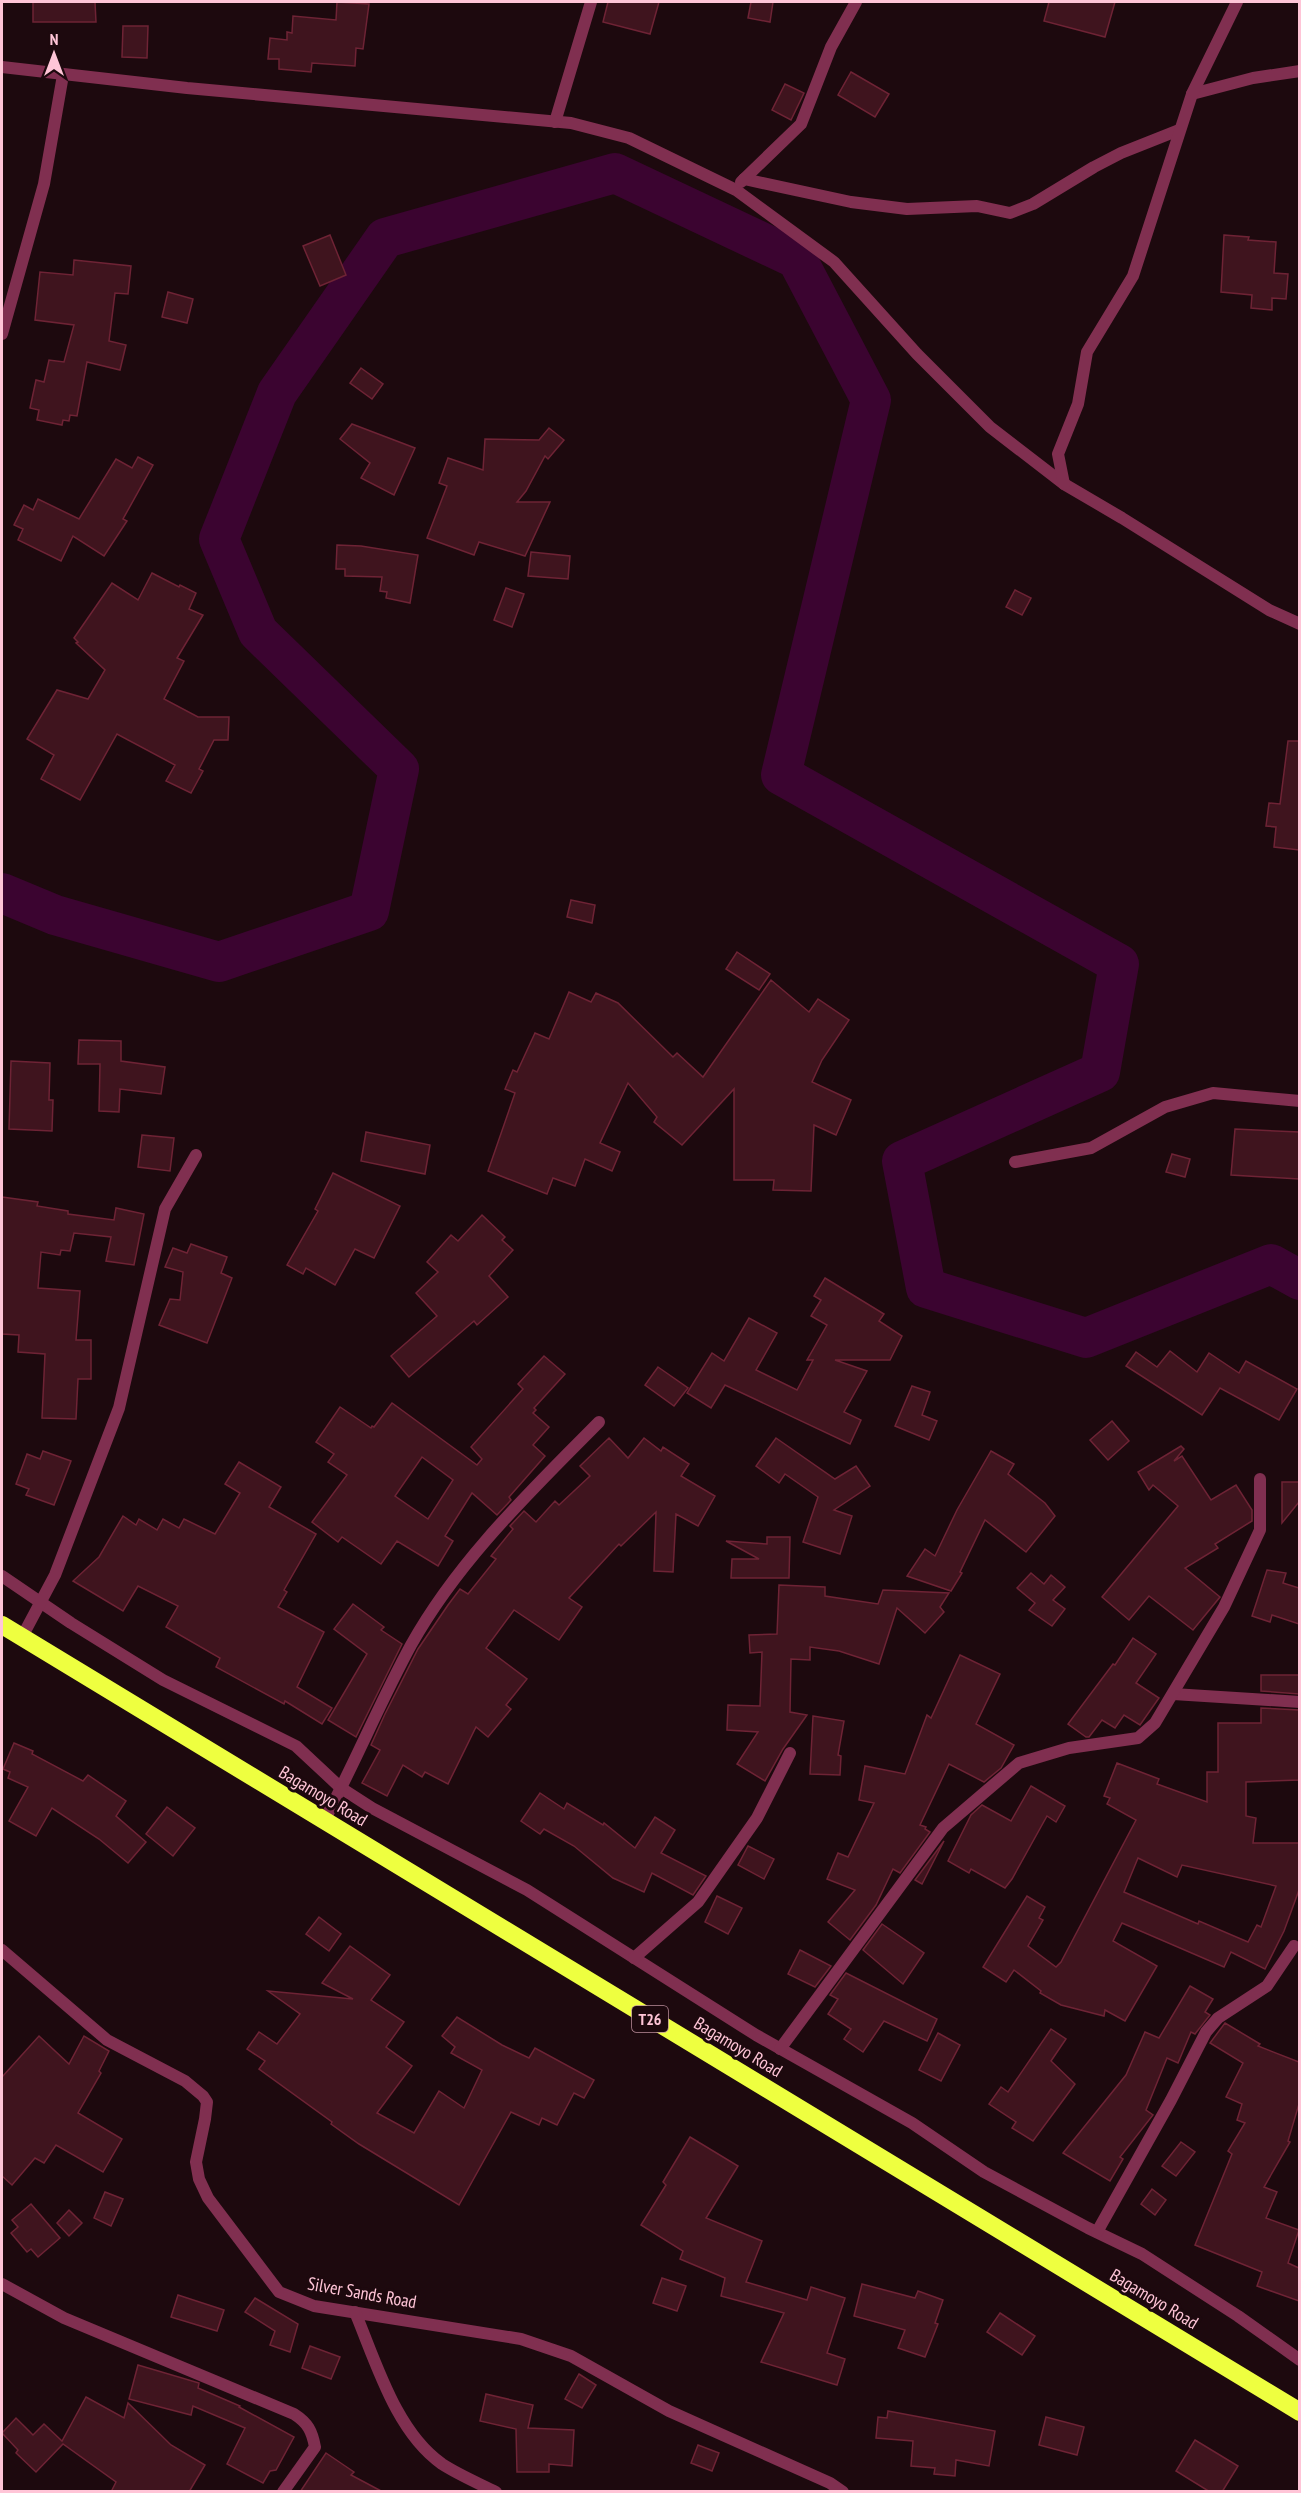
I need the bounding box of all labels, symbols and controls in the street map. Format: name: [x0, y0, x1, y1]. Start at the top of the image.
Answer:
north arrow: [24, 24, 84, 84]
text: N: [50, 29, 58, 49]
street label: Bagamoyo Road: [275, 1760, 372, 1831]
road number: T26: [632, 2006, 668, 2032]
street label: Bagamoyo Road: [690, 2011, 787, 2082]
street label: Bagamoyo Road: [1106, 2263, 1203, 2334]
street label: Silver Sands Road: [306, 2272, 418, 2313]

